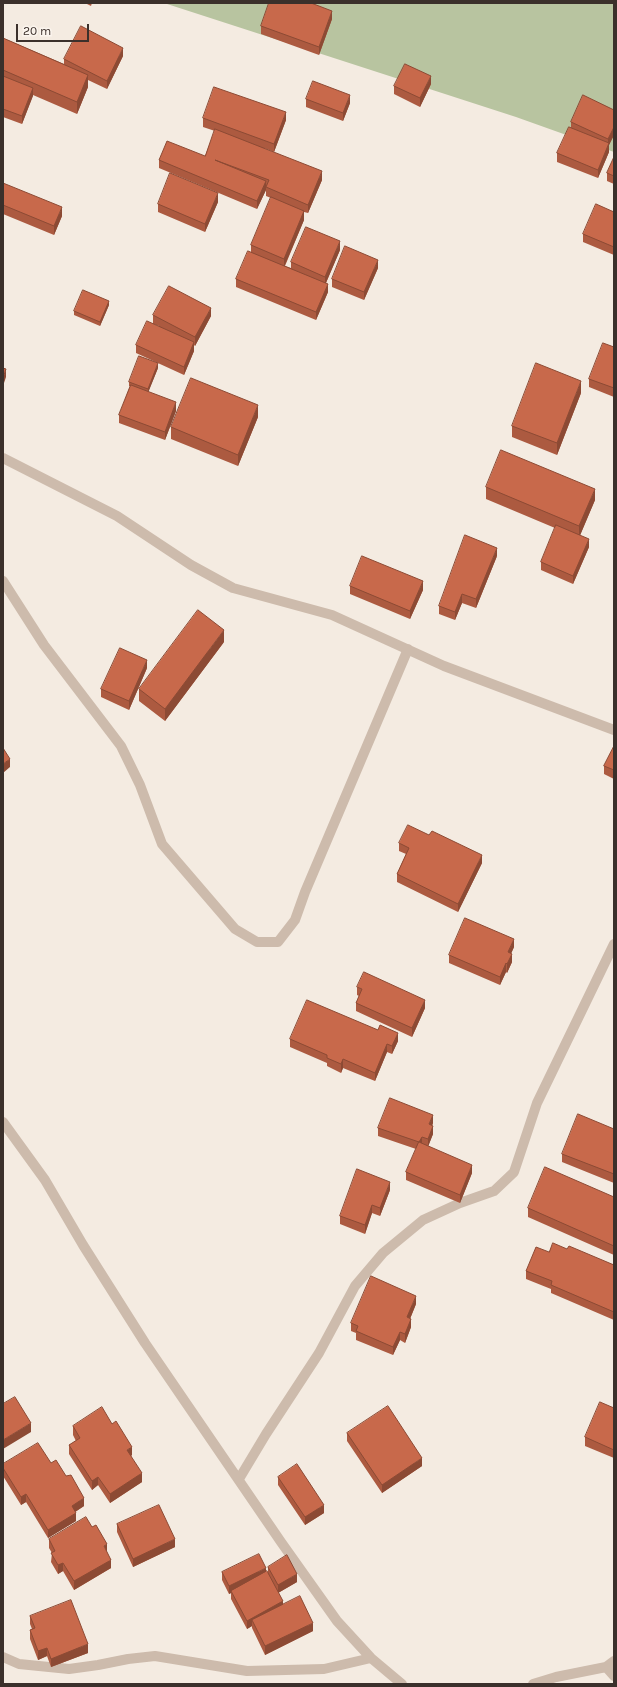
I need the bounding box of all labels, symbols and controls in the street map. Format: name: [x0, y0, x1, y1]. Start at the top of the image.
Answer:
scale bar: [18, 16, 91, 42]
text: 20 m: [23, 24, 51, 38]

